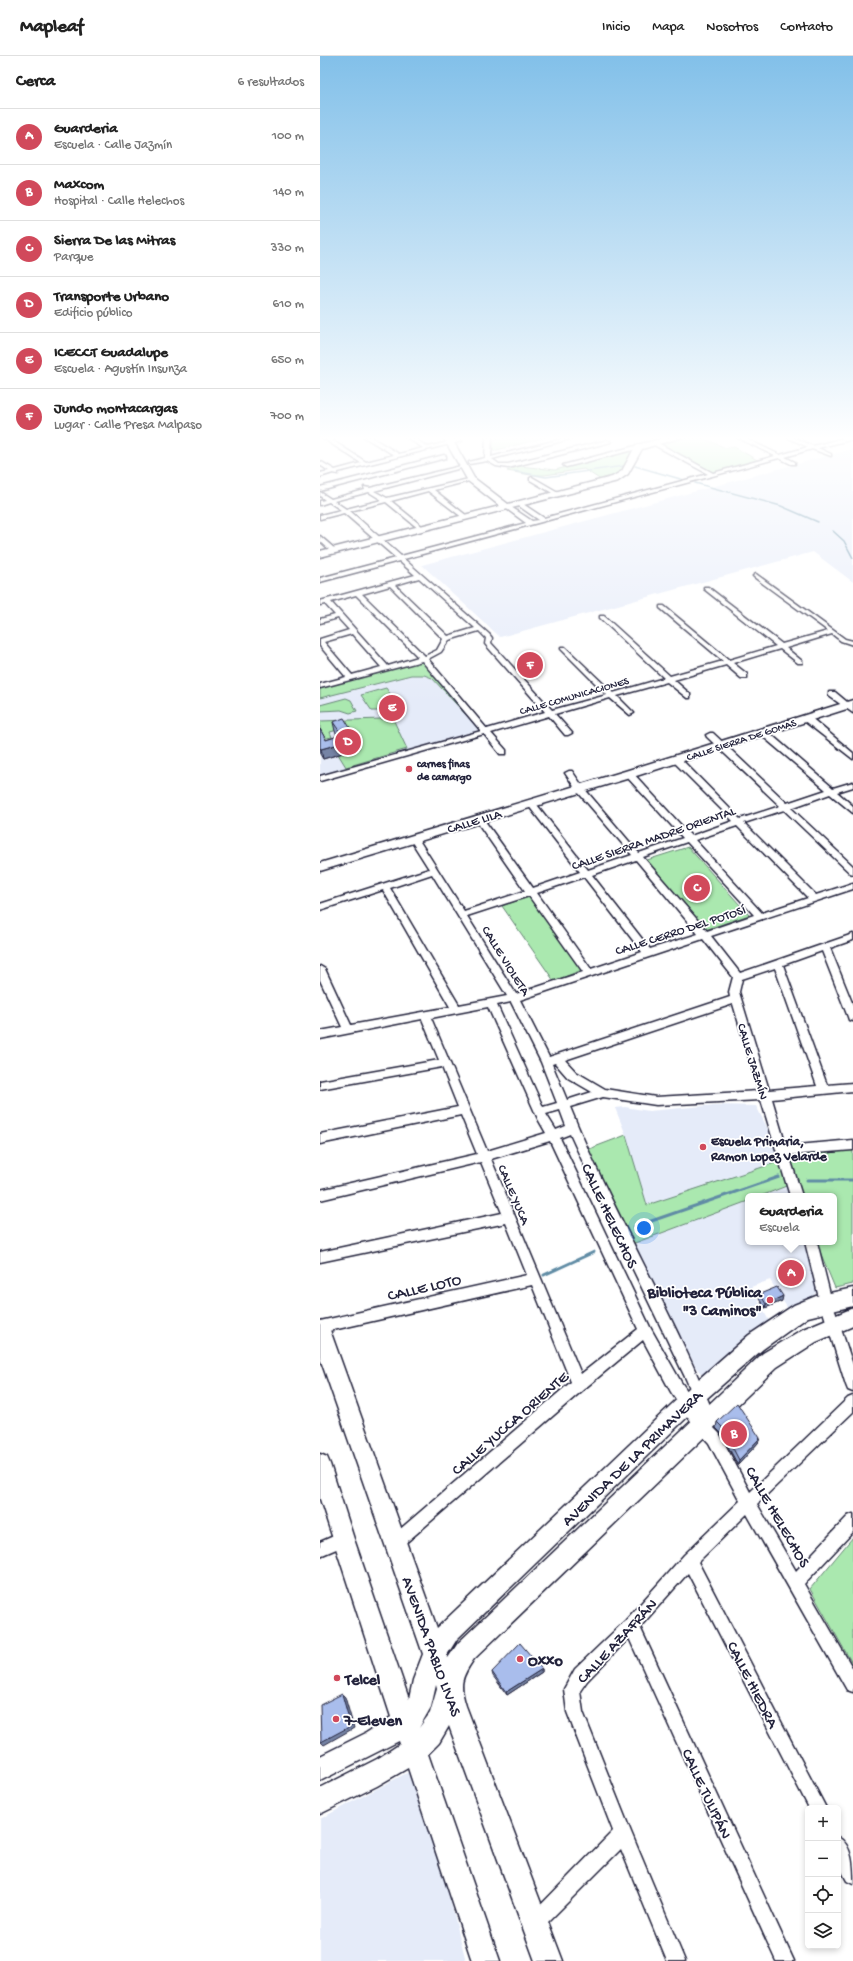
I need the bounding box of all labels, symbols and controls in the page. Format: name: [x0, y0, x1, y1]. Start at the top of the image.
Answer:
text: Mapleaf: [20, 16, 83, 39]
text: Inicio: [602, 19, 630, 36]
text: Mapa: [652, 19, 684, 36]
text: Nosotros: [706, 19, 758, 36]
text: Contacto: [780, 19, 833, 36]
text: Cerca: [16, 72, 55, 92]
text: 6 resultados: [238, 75, 304, 90]
text: Guarderia: [54, 120, 118, 138]
text: A: [25, 129, 33, 144]
text: 100 m: [272, 129, 304, 144]
text: Escuela · Calle Jazmín: [54, 138, 172, 153]
text: Maxcom: [54, 176, 104, 194]
text: B: [26, 185, 32, 200]
text: 140 m: [273, 185, 304, 200]
text: Hospital · Calle Helechos: [54, 194, 184, 209]
text: Sierra De las Mitras: [54, 232, 175, 250]
text: C: [25, 241, 33, 256]
text: 330 m: [271, 241, 304, 256]
text: Parque: [54, 250, 94, 265]
text: Transporte Urbano: [54, 288, 169, 306]
text: D: [25, 297, 33, 312]
text: 610 m: [272, 297, 304, 312]
text: Edificio público: [54, 306, 133, 321]
text: ICECCT Guadalupe: [54, 344, 168, 362]
text: E: [25, 353, 33, 368]
text: 650 m: [271, 353, 304, 368]
text: Escuela · Agustín Insunza: [54, 362, 187, 377]
text: Jundo montacargas: [54, 400, 177, 418]
text: F: [26, 409, 32, 424]
text: 700 m: [270, 409, 304, 424]
text: Lugar · Calle Presa Malpaso: [54, 418, 202, 433]
pin: F: [517, 650, 543, 680]
street label: CALLE COMUNICACIONES: [519, 675, 631, 718]
pin: E: [379, 693, 405, 723]
street label: CALLE SIERRA DE GOMAS: [685, 717, 799, 764]
pin: D: [335, 727, 361, 757]
place label: carnes finas de camargo: [417, 758, 472, 785]
marker: carnes finas de camargo: [404, 764, 414, 774]
street label: CALLE SIERRA MADRE ORIENTAL: [570, 804, 739, 874]
street label: CALLE LILA: [446, 807, 505, 838]
pin: C: [684, 873, 710, 903]
street label: CALLE CERRO DEL POTOSÍ: [613, 902, 749, 960]
street label: CALLE VIOLETA: [478, 924, 533, 1000]
street label: CALLE JAZMÍN: [733, 1021, 771, 1102]
place label: Escuela Primaria, Ramon Lopez Velarde: [710, 1135, 828, 1166]
marker: Escuela Primaria, Ramon Lopez Velarde: [698, 1142, 708, 1152]
street label: CALLE HELECHOS: [575, 1161, 641, 1272]
street label: CALLE YUCA: [493, 1163, 533, 1228]
popup: [745, 1193, 837, 1245]
text: Guarderia: [759, 1203, 823, 1221]
your location: [634, 1218, 654, 1238]
text: Escuela: [759, 1221, 799, 1236]
pin: A: [778, 1258, 804, 1288]
street label: CALLE LOTO: [386, 1272, 464, 1307]
place label: Biblioteca Pública "3 Caminos": [647, 1285, 763, 1322]
marker: Biblioteca Pública "3 Caminos": [765, 1295, 775, 1305]
street label: CALLE YUCCA ORIENTE: [449, 1368, 575, 1481]
street label: AVENIDA DE LA PRIMAVERA: [559, 1386, 709, 1532]
pin: B: [721, 1419, 747, 1449]
street label: CALLE HELECHOS: [739, 1464, 813, 1572]
street label: AVENIDA PABLO LIVAS: [396, 1575, 464, 1720]
street label: CALLE AZAFRÁN: [574, 1595, 663, 1689]
street label: CALLE HIEDRA: [721, 1639, 782, 1734]
place label: Oxxo: [528, 1653, 563, 1672]
marker: Oxxo: [515, 1654, 525, 1664]
place label: Telcel: [343, 1672, 381, 1691]
marker: Telcel: [332, 1673, 342, 1683]
place label: 7-Eleven: [343, 1713, 402, 1732]
marker: 7-Eleven: [331, 1714, 341, 1724]
street label: CALLE TULIPÁN: [676, 1746, 735, 1843]
map controls: [805, 1805, 841, 1949]
button: +: [805, 1805, 841, 1841]
button: −: [805, 1841, 841, 1877]
button: locate: [805, 1877, 841, 1913]
button: layers: [805, 1913, 841, 1949]

